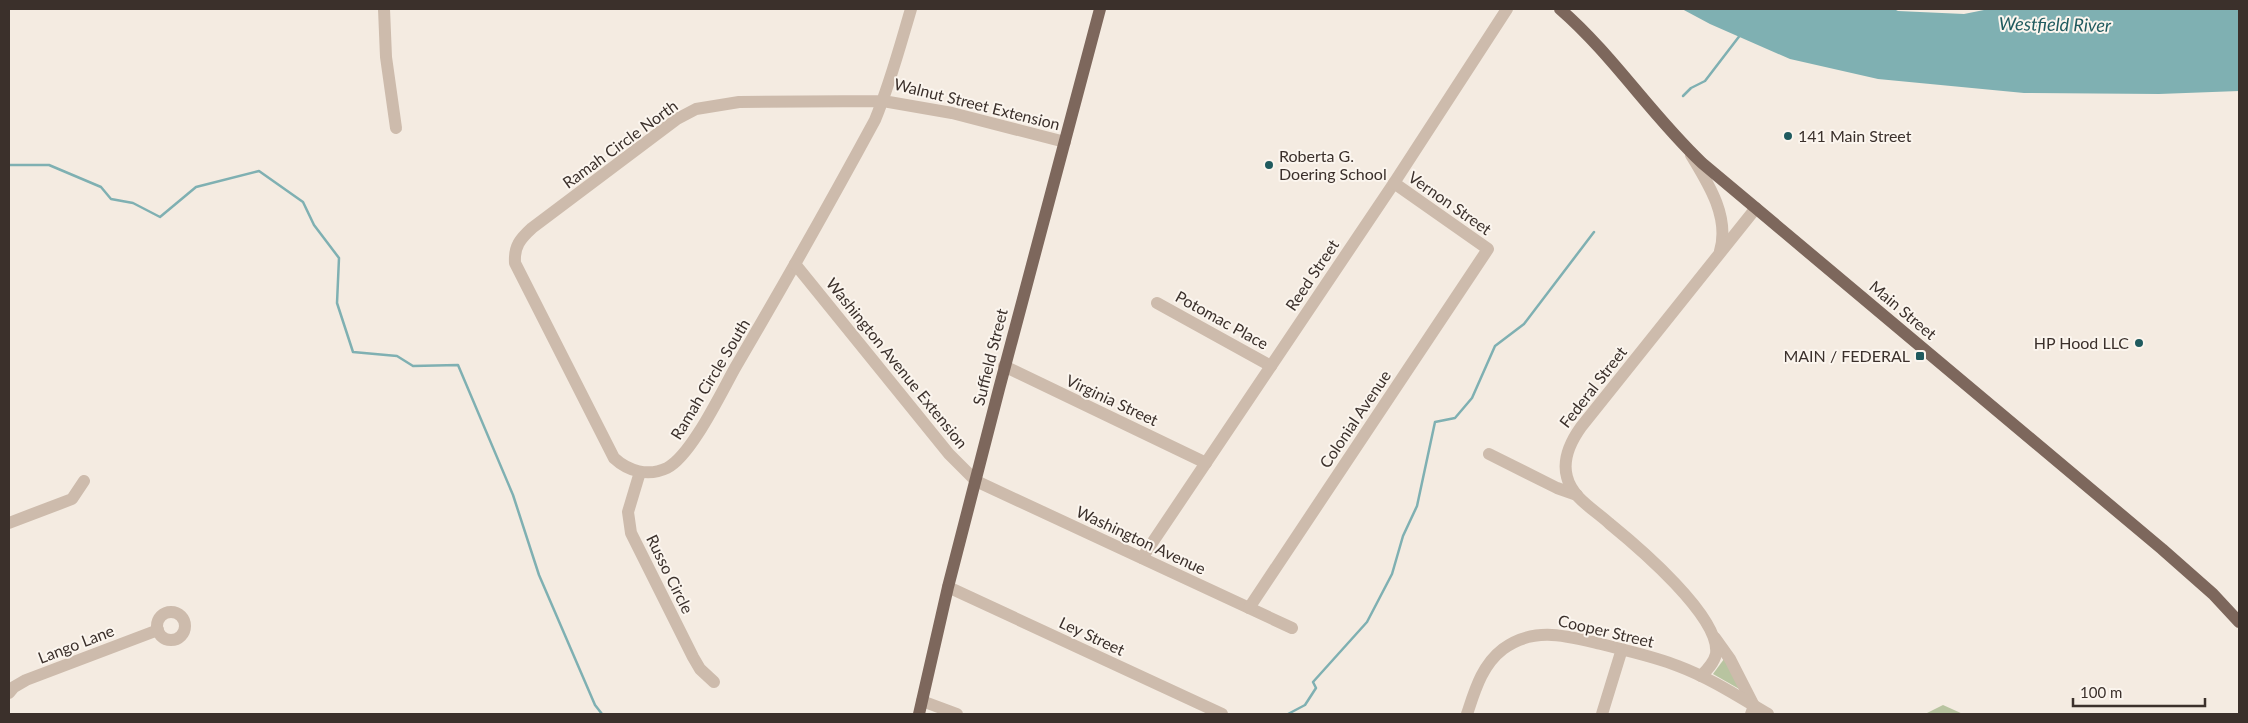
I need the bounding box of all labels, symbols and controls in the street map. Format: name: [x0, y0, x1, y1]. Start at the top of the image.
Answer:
water label: Westfield River: [1999, 12, 2112, 36]
street label: Walnut Street Extension: [892, 74, 1062, 133]
street label: Ramah Circle North: [558, 95, 681, 192]
place label: 141 Main Street: [1798, 126, 1912, 145]
marker: 141 Main Street: [1782, 130, 1794, 142]
place label: Roberta G. Doering School: [1279, 146, 1387, 183]
marker: Roberta G. Doering School: [1263, 159, 1275, 171]
street label: Vernon Street: [1405, 167, 1496, 238]
street label: Reed Street: [1281, 235, 1342, 314]
street label: Washington Avenue Extension: [823, 274, 972, 452]
street label: Main Street: [1866, 276, 1941, 343]
street label: Potomac Place: [1173, 286, 1272, 353]
street label: Suffield Street: [968, 306, 1011, 407]
street label: Ramah Circle South: [666, 315, 753, 442]
place label: HP Hood LLC: [2034, 333, 2129, 352]
marker: HP Hood LLC: [2133, 337, 2145, 349]
street label: Federal Street: [1555, 342, 1630, 431]
place label: MAIN / FEDERAL: [1783, 346, 1910, 365]
marker: MAIN / FEDERAL: [1914, 350, 1926, 362]
street label: Colonial Avenue: [1315, 366, 1394, 471]
street label: Virginia Street: [1063, 370, 1162, 429]
street label: Washington Avenue: [1073, 501, 1209, 578]
street label: Russo Circle: [643, 531, 698, 616]
street label: Cooper Street: [1556, 610, 1656, 651]
street label: Ley Street: [1056, 612, 1128, 659]
street label: Lango Lane: [35, 620, 117, 667]
scale bar: [2073, 676, 2206, 708]
text: 100 m: [2080, 683, 2122, 701]

